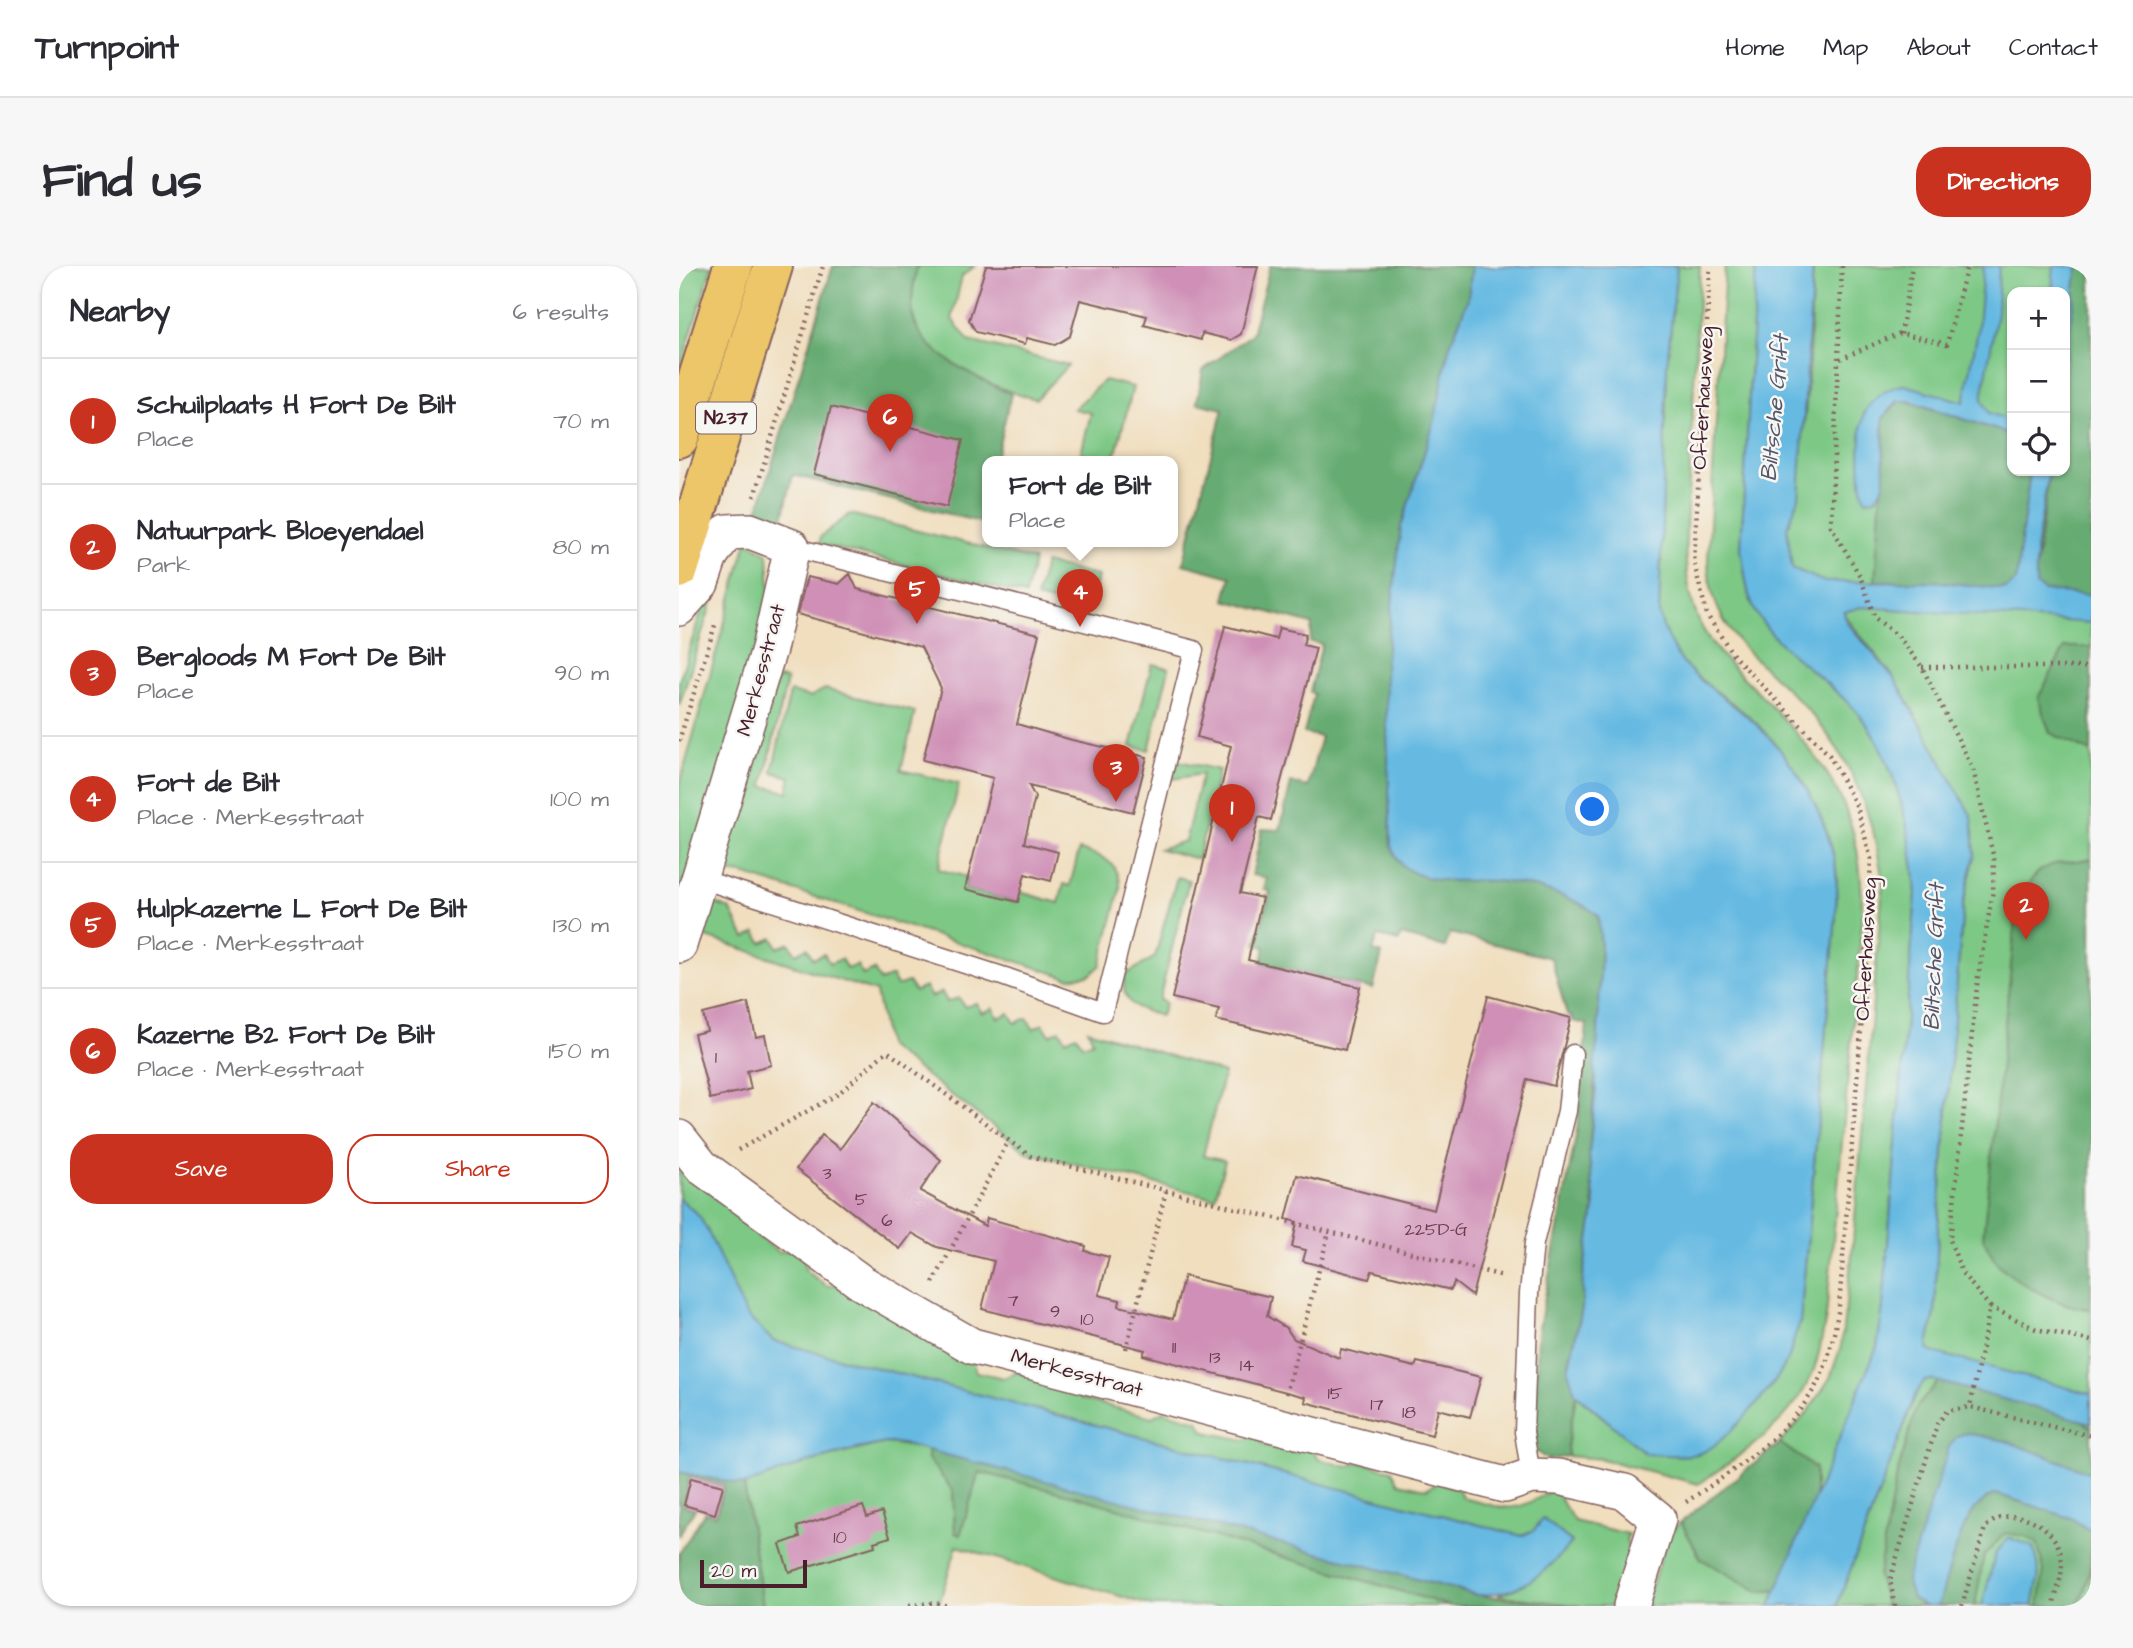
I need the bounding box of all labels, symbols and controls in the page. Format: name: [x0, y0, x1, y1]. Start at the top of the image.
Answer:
text: Turnpoint: [35, 25, 179, 71]
text: Home: [1725, 31, 1785, 65]
text: Map: [1823, 31, 1868, 65]
text: About: [1906, 31, 1971, 65]
text: Contact: [2009, 31, 2098, 65]
button: Directions: [1916, 147, 2091, 217]
text: Find us: [42, 148, 202, 216]
map controls: [2007, 287, 2070, 476]
button: +: [2007, 287, 2070, 350]
text: Nearby: [70, 291, 170, 333]
text: 6 results: [513, 296, 609, 328]
street label: Offerhausweg: [1685, 325, 1723, 470]
water label: Biltsche Grift: [1753, 331, 1798, 483]
button: −: [2007, 350, 2070, 413]
text: Schuilplaats H Fort De Bilt: [137, 387, 456, 423]
pin: 6: [867, 394, 913, 452]
road number: N237: [696, 402, 756, 434]
text: 1: [92, 405, 94, 437]
text: 70 m: [553, 405, 609, 437]
button: locate: [2007, 413, 2070, 476]
text: Place: [137, 423, 194, 455]
popup: [982, 456, 1178, 547]
text: Fort de Bilt: [1009, 468, 1151, 504]
text: Place: [1009, 504, 1066, 536]
text: Natuurpark Bloeyendael: [137, 513, 424, 549]
text: 2: [86, 531, 100, 563]
text: 80 m: [552, 531, 609, 563]
text: Park: [137, 549, 190, 581]
pin: 5: [894, 566, 940, 624]
pin: 4: [1057, 569, 1103, 627]
street label: Merkesstraat: [729, 600, 793, 739]
text: Bergloods M Fort De Bilt: [137, 639, 446, 675]
text: 3: [87, 657, 99, 689]
text: 90 m: [554, 657, 609, 689]
text: Place: [137, 675, 194, 707]
pin: 3: [1093, 744, 1139, 802]
text: Fort de Bilt: [137, 765, 280, 801]
text: 4: [85, 783, 101, 815]
text: 100 m: [550, 783, 609, 815]
pin: 1: [1209, 784, 1255, 842]
your location: [1575, 792, 1609, 826]
text: Place · Merkesstraat: [137, 801, 364, 833]
street label: Offerhausweg: [1848, 876, 1886, 1021]
water label: Biltsche Grift: [1915, 880, 1953, 1031]
pin: 2: [2003, 882, 2049, 940]
text: Hulpkazerne L Fort De Bilt: [137, 891, 467, 927]
text: 5: [85, 909, 101, 941]
text: 130 m: [553, 909, 609, 941]
text: Place · Merkesstraat: [137, 927, 364, 959]
text: Kazerne B2 Fort De Bilt: [137, 1017, 435, 1053]
text: 6: [86, 1035, 100, 1067]
text: 150 m: [548, 1035, 609, 1067]
house number: 1: [715, 1045, 717, 1070]
text: Place · Merkesstraat: [137, 1053, 364, 1085]
button: Save: [70, 1134, 333, 1204]
button: Share: [347, 1134, 609, 1204]
house number: 3: [822, 1161, 832, 1186]
house number: 5: [855, 1187, 868, 1212]
house number: 6: [881, 1208, 893, 1233]
house number: 225D-G: [1404, 1217, 1468, 1242]
house number: 7: [1007, 1288, 1019, 1313]
house number: 9: [1050, 1299, 1060, 1324]
house number: 10: [1080, 1307, 1094, 1332]
house number: 11: [1172, 1335, 1176, 1360]
street label: Merkesstraat: [1008, 1341, 1147, 1405]
house number: 13: [1209, 1345, 1221, 1370]
house number: 14: [1240, 1353, 1254, 1378]
house number: 15: [1327, 1381, 1343, 1406]
house number: 17: [1370, 1392, 1384, 1417]
house number: 18: [1402, 1400, 1416, 1425]
house number: 10: [833, 1525, 847, 1550]
scale bar: [700, 1557, 807, 1589]
text: 20 m: [711, 1558, 756, 1585]

